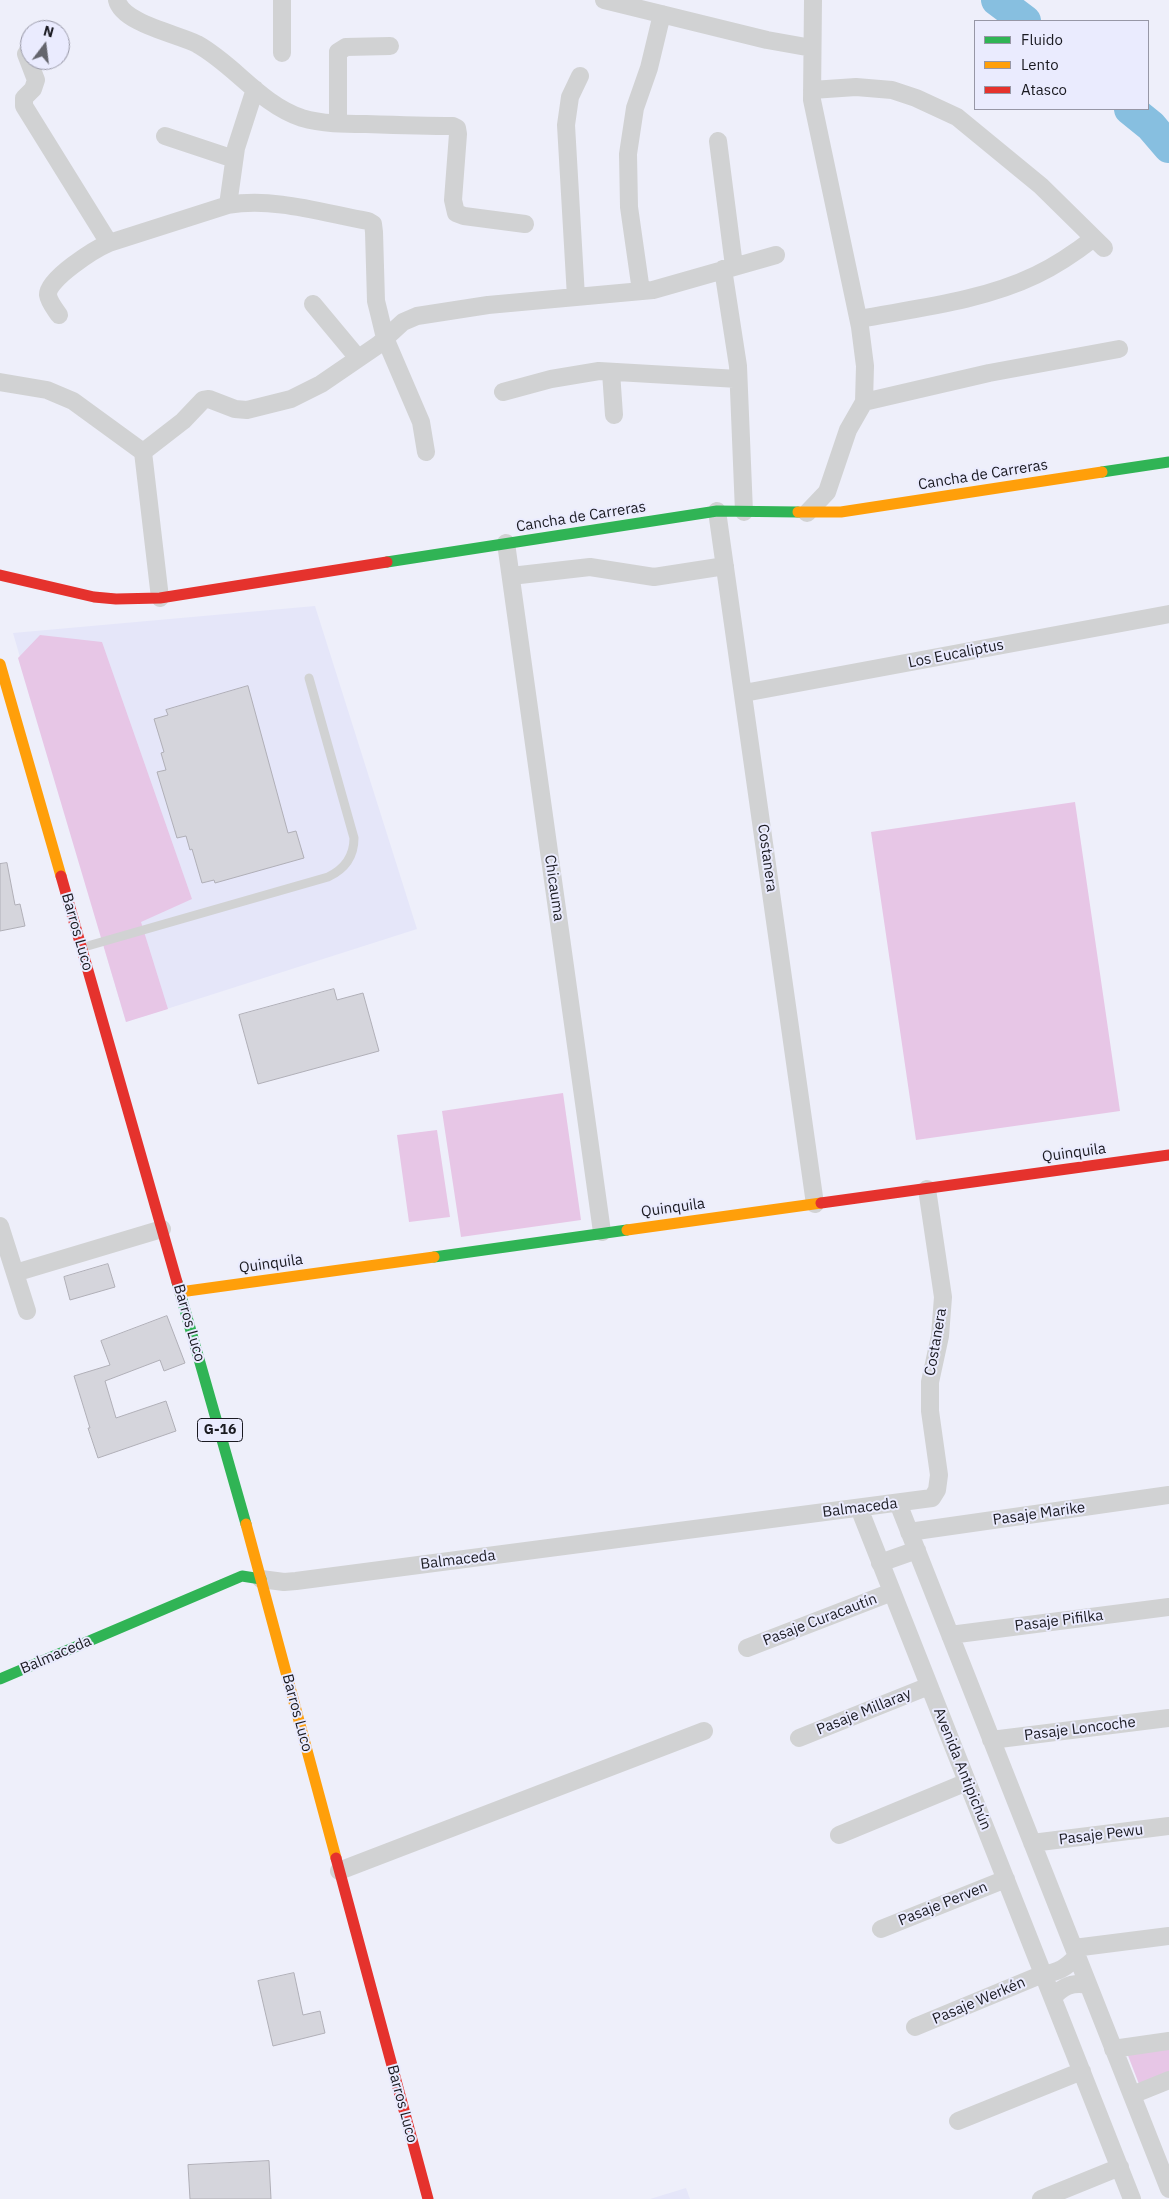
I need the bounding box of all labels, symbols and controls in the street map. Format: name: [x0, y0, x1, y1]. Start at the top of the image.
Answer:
north arrow: [20, 20, 70, 70]
legend: [974, 20, 1149, 110]
text: N: [41, 21, 56, 41]
text: Fluido: [1021, 30, 1063, 49]
text: Lento: [1021, 55, 1059, 74]
text: Atasco: [1021, 80, 1067, 99]
street label: Cancha de Carreras: [917, 456, 1049, 494]
street label: Cancha de Carreras: [515, 498, 647, 536]
street label: Los Eucaliptus: [907, 636, 1005, 672]
street label: Costanera: [753, 823, 781, 893]
street label: Chicauma: [540, 854, 568, 922]
street label: Barros Luco: [57, 891, 97, 973]
street label: Quinquila: [1041, 1140, 1107, 1166]
street label: Quinquila: [640, 1195, 706, 1221]
street label: Quinquila: [238, 1251, 304, 1277]
street label: Barros Luco: [169, 1282, 209, 1364]
street label: Costanera: [921, 1307, 951, 1377]
road number: G-16: [198, 1418, 242, 1442]
street label: Balmaceda: [821, 1494, 899, 1522]
street label: Pasaje Marike: [992, 1499, 1086, 1529]
street label: Balmaceda: [419, 1546, 497, 1574]
street label: Pasaje Curacautín: [760, 1590, 880, 1650]
street label: Pasaje Pifilka: [1014, 1607, 1104, 1635]
street label: Balmaceda: [18, 1632, 94, 1678]
street label: Barros Luco: [278, 1672, 316, 1754]
street label: Pasaje Millaray: [814, 1685, 914, 1739]
street label: Avenida Antipichún: [929, 1705, 995, 1833]
street label: Pasaje Loncoche: [1023, 1713, 1137, 1745]
street label: Pasaje Pewu: [1058, 1821, 1144, 1849]
street label: Pasaje Perven: [896, 1878, 990, 1930]
street label: Pasaje Werkén: [930, 1973, 1028, 2029]
street label: Barros Luco: [383, 2063, 421, 2145]

